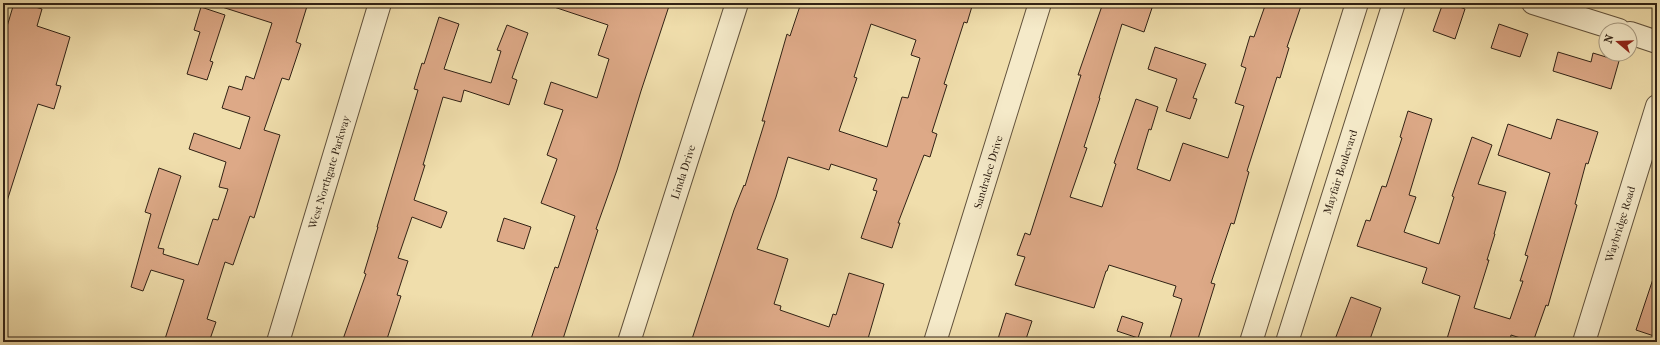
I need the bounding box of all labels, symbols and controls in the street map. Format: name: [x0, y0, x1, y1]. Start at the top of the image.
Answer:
north arrow: [1598, 22, 1638, 62]
text: N: [1602, 32, 1617, 45]
street label: West Northgate Parkway: [306, 113, 353, 231]
street label: Mayfair Boulevard: [1321, 127, 1361, 216]
street label: Sandralee Drive: [971, 133, 1006, 210]
street label: Linda Drive: [669, 143, 699, 201]
street label: Waybridge Road: [1602, 184, 1638, 265]

